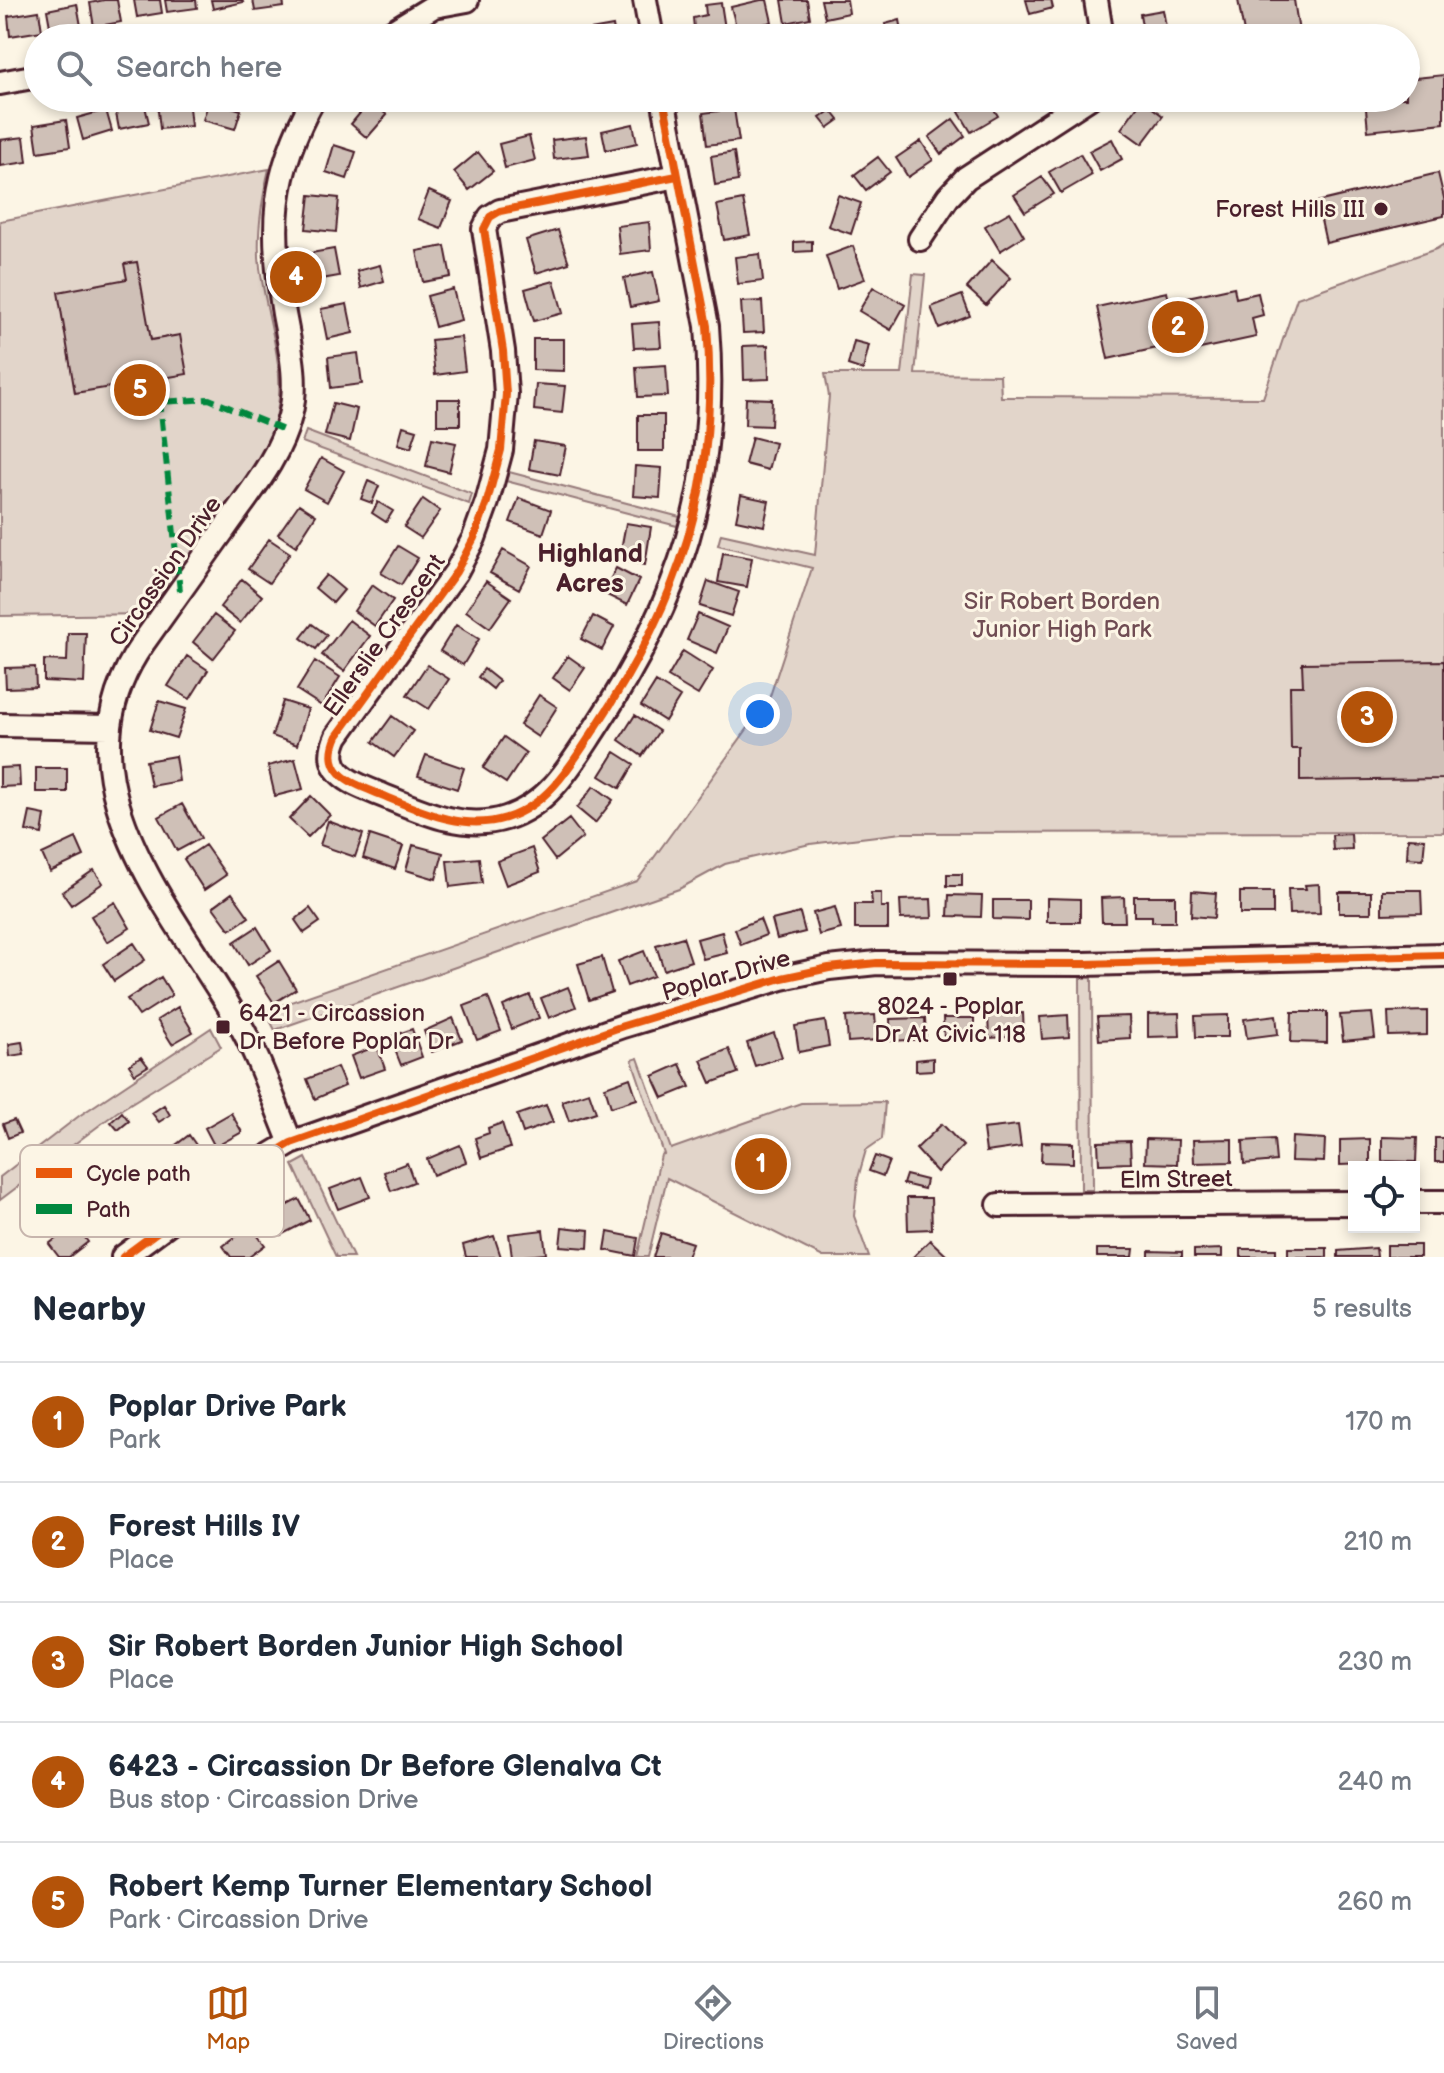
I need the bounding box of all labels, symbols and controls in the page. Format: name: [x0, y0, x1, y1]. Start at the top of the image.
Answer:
search box: [24, 24, 1420, 112]
icon: search: [52, 46, 96, 90]
text: Search here: [116, 50, 282, 86]
place label: Forest Hills III: [1215, 195, 1365, 224]
marker: Forest Hills III: [1372, 200, 1390, 218]
pin: 4: [270, 247, 322, 307]
pin: 2: [1152, 297, 1204, 357]
pin: 5: [114, 360, 166, 420]
street label: Circassion Drive: [103, 491, 228, 652]
district label: Highland Acres: [537, 539, 643, 600]
street label: Ellerslie Crescent: [317, 548, 452, 722]
park label: Sir Robert Borden Junior High Park: [964, 587, 1160, 644]
pin: 3: [1341, 687, 1393, 747]
your location: [740, 694, 780, 734]
street label: Poplar Drive: [659, 943, 794, 1008]
marker: 8024 - Poplar Dr At Civic 118: [941, 970, 959, 988]
place label: 8024 - Poplar Dr At Civic 118: [874, 992, 1026, 1049]
place label: 6421 - Circassion Dr Before Poplar Dr: [239, 999, 453, 1056]
marker: 6421 - Circassion Dr Before Poplar Dr: [214, 1018, 232, 1036]
pin: 1: [735, 1134, 787, 1194]
legend: [20, 1145, 284, 1237]
text: Cycle path: [86, 1161, 191, 1188]
map controls: [1348, 1161, 1420, 1233]
button: locate: [1348, 1161, 1420, 1233]
street label: Elm Street: [1119, 1164, 1233, 1195]
text: Path: [86, 1197, 130, 1224]
text: Nearby: [32, 1289, 146, 1330]
text: 5 results: [1312, 1294, 1412, 1325]
text: Poplar Drive Park: [108, 1389, 346, 1425]
text: 1: [53, 1407, 63, 1438]
text: 170 m: [1345, 1407, 1412, 1438]
text: Park: [108, 1425, 160, 1456]
text: Forest Hills IV: [108, 1509, 300, 1545]
text: 2: [50, 1527, 66, 1558]
text: 210 m: [1343, 1527, 1412, 1558]
text: Place: [108, 1545, 174, 1576]
text: Sir Robert Borden Junior High School: [108, 1629, 623, 1665]
text: 3: [50, 1647, 66, 1678]
text: 230 m: [1337, 1647, 1412, 1678]
text: Place: [108, 1665, 174, 1696]
text: 6423 - Circassion Dr Before Glenalva Ct: [108, 1749, 661, 1785]
text: 4: [50, 1767, 66, 1798]
text: 240 m: [1337, 1767, 1412, 1798]
text: Bus stop · Circassion Drive: [108, 1785, 418, 1816]
text: Robert Kemp Turner Elementary School: [108, 1869, 652, 1905]
text: 5: [50, 1887, 66, 1918]
text: 260 m: [1337, 1887, 1412, 1918]
text: Park · Circassion Drive: [108, 1905, 369, 1936]
tab: Map: [206, 1981, 250, 2056]
tab: Directions: [663, 1981, 764, 2056]
tab: Saved: [1176, 1981, 1238, 2056]

